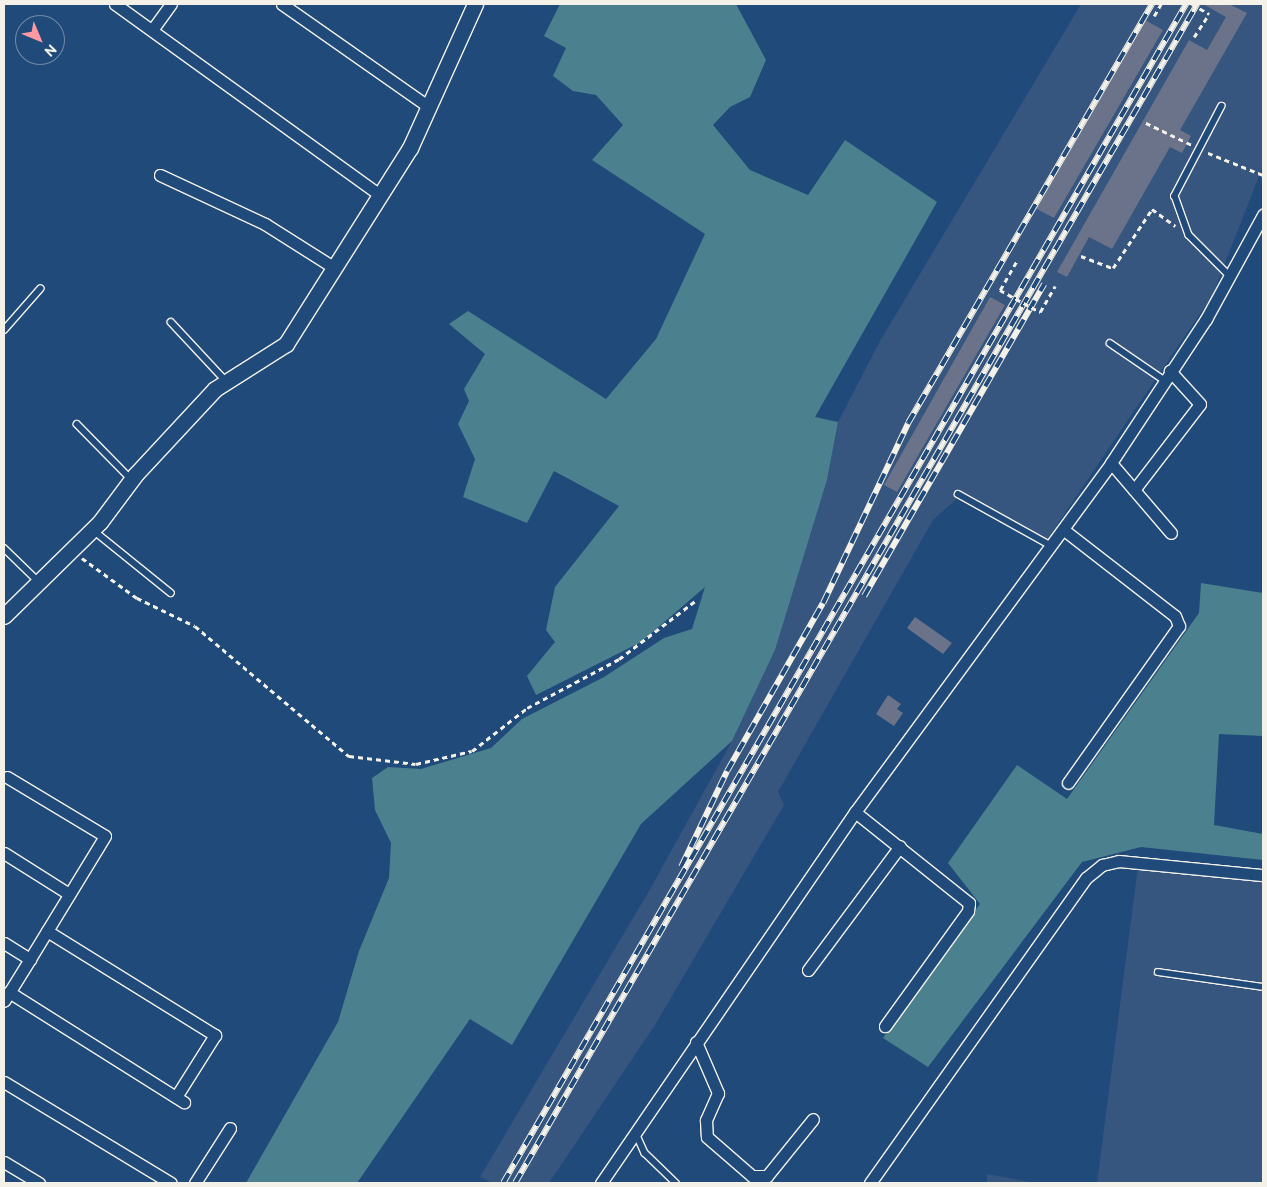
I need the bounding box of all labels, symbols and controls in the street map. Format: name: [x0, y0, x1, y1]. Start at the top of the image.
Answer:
north arrow: [15, 15, 65, 65]
text: N: [41, 41, 60, 60]

